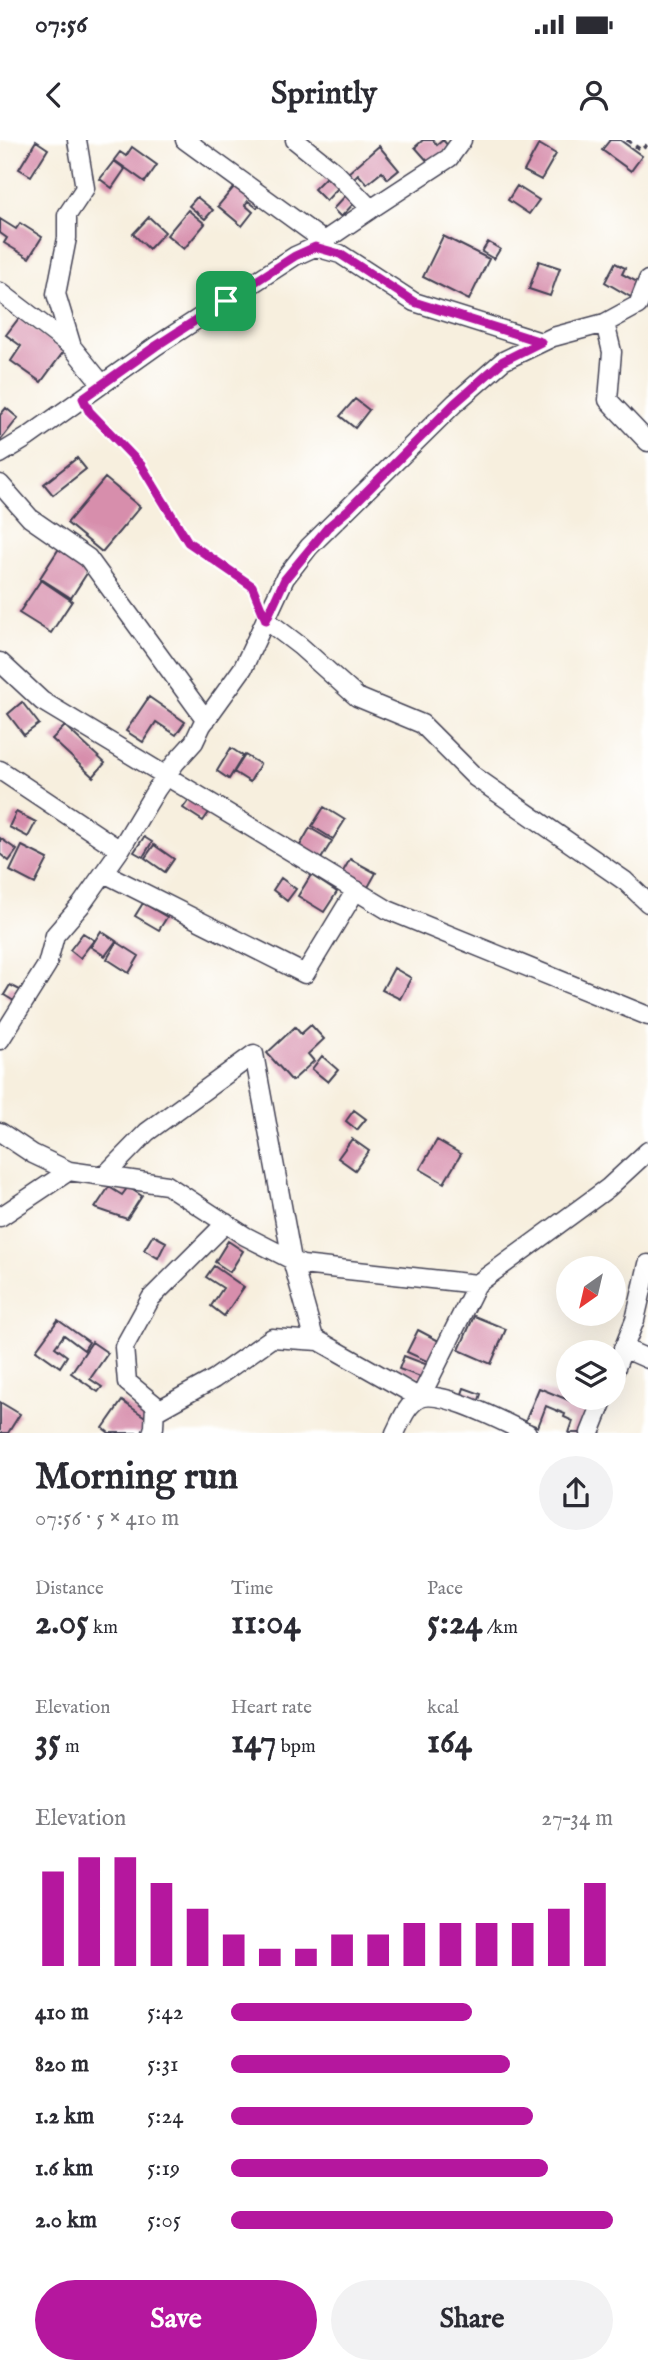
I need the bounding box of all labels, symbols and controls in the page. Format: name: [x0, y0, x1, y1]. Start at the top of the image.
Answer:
text: 07:56: [35, 8, 87, 41]
text: Sprintly: [271, 74, 377, 115]
icon: back: [35, 76, 73, 114]
icon: person: [575, 76, 613, 114]
pin: [196, 271, 256, 331]
icon: arrive: [207, 282, 245, 320]
north arrow: [556, 1256, 626, 1326]
map controls: [556, 1256, 626, 1410]
button: layers: [556, 1340, 626, 1410]
text: Morning run: [35, 1454, 238, 1502]
button: share: [539, 1456, 613, 1530]
text: 07:56 · 5 × 410 m: [35, 1504, 179, 1533]
text: Distance: [35, 1577, 104, 1601]
text: Time: [231, 1577, 273, 1601]
text: Pace: [427, 1577, 463, 1601]
text: 2.05: [35, 1601, 89, 1646]
text: 11:04: [231, 1601, 301, 1646]
text: 5:24: [427, 1601, 483, 1646]
text: km: [89, 1616, 118, 1640]
text: /km: [483, 1616, 518, 1640]
text: Elevation: [35, 1696, 110, 1720]
text: Heart rate: [231, 1696, 312, 1720]
text: kcal: [427, 1696, 459, 1720]
text: 35: [35, 1720, 61, 1765]
text: 147: [231, 1720, 277, 1765]
text: 164: [427, 1720, 472, 1765]
text: m: [61, 1735, 80, 1759]
text: bpm: [277, 1735, 316, 1759]
text: Elevation: [35, 1804, 126, 1833]
text: 27–34 m: [541, 1804, 613, 1833]
text: 410 m: [35, 1998, 89, 2027]
text: 5:42: [147, 1998, 183, 2027]
text: 820 m: [35, 2050, 89, 2079]
text: 5:31: [147, 2050, 179, 2079]
text: 1.2 km: [35, 2102, 94, 2131]
text: 5:24: [147, 2102, 183, 2131]
text: 1.6 km: [35, 2154, 93, 2183]
text: 5:19: [147, 2154, 180, 2183]
text: 2.0 km: [35, 2206, 97, 2235]
text: 5:05: [147, 2206, 181, 2235]
button: Save: [35, 2280, 317, 2360]
button: Share: [331, 2280, 613, 2360]

